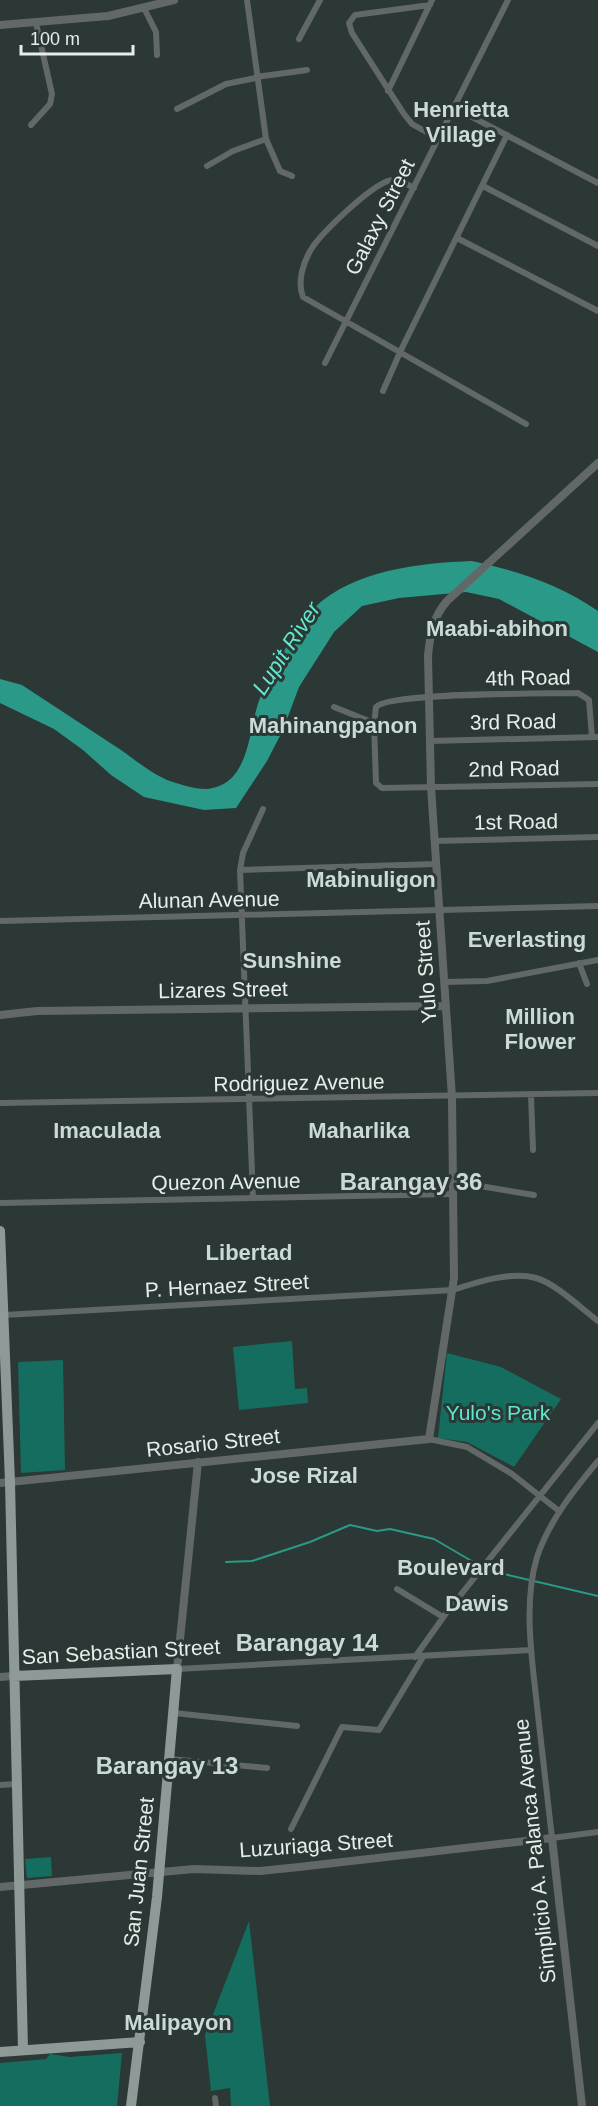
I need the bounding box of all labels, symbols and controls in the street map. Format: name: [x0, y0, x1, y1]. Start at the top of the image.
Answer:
scale bar: [21, 18, 134, 56]
text: 100 m: [30, 29, 80, 49]
district label: Henrietta Village: [413, 97, 509, 147]
street label: Galaxy Street: [340, 155, 419, 279]
water label: Lupit River: [247, 596, 326, 699]
district label: Maabi-abihon: [426, 616, 568, 641]
street label: 4th Road: [485, 665, 571, 690]
street label: 3rd Road: [470, 709, 556, 734]
district label: Mahinangpanon: [249, 713, 417, 738]
street label: 2nd Road: [468, 756, 560, 781]
street label: 1st Road: [474, 809, 558, 834]
district label: Mabinuligon: [306, 867, 436, 892]
street label: Alunan Avenue: [138, 887, 280, 912]
street label: Yulo Street: [410, 920, 441, 1024]
district label: Everlasting: [468, 927, 586, 952]
district label: Sunshine: [242, 948, 342, 973]
street label: Lizares Street: [158, 977, 288, 1002]
district label: Million Flower: [505, 1004, 576, 1054]
street label: Rodriguez Avenue: [213, 1070, 385, 1095]
district label: Imaculada: [53, 1118, 162, 1143]
district label: Maharlika: [308, 1118, 411, 1143]
district label: Barangay 36: [340, 1168, 482, 1195]
street label: Quezon Avenue: [151, 1169, 301, 1194]
district label: Libertad: [206, 1240, 292, 1265]
street label: P. Hernaez Street: [144, 1270, 310, 1301]
park label: Yulo's Park: [446, 1401, 551, 1424]
street label: Rosario Street: [145, 1424, 281, 1461]
district label: Jose Rizal: [250, 1463, 358, 1488]
district label: Boulevard: [397, 1555, 505, 1580]
district label: Dawis: [445, 1591, 509, 1616]
district label: Barangay 14: [236, 1629, 379, 1656]
street label: San Sebastian Street: [21, 1635, 221, 1668]
street label: Simplicio A. Palanca Avenue: [509, 1718, 560, 1984]
district label: Barangay 13: [96, 1752, 238, 1779]
street label: San Juan Street: [119, 1796, 158, 1948]
street label: Luzuriaga Street: [238, 1828, 394, 1861]
district label: Malipayon: [124, 2010, 232, 2035]

